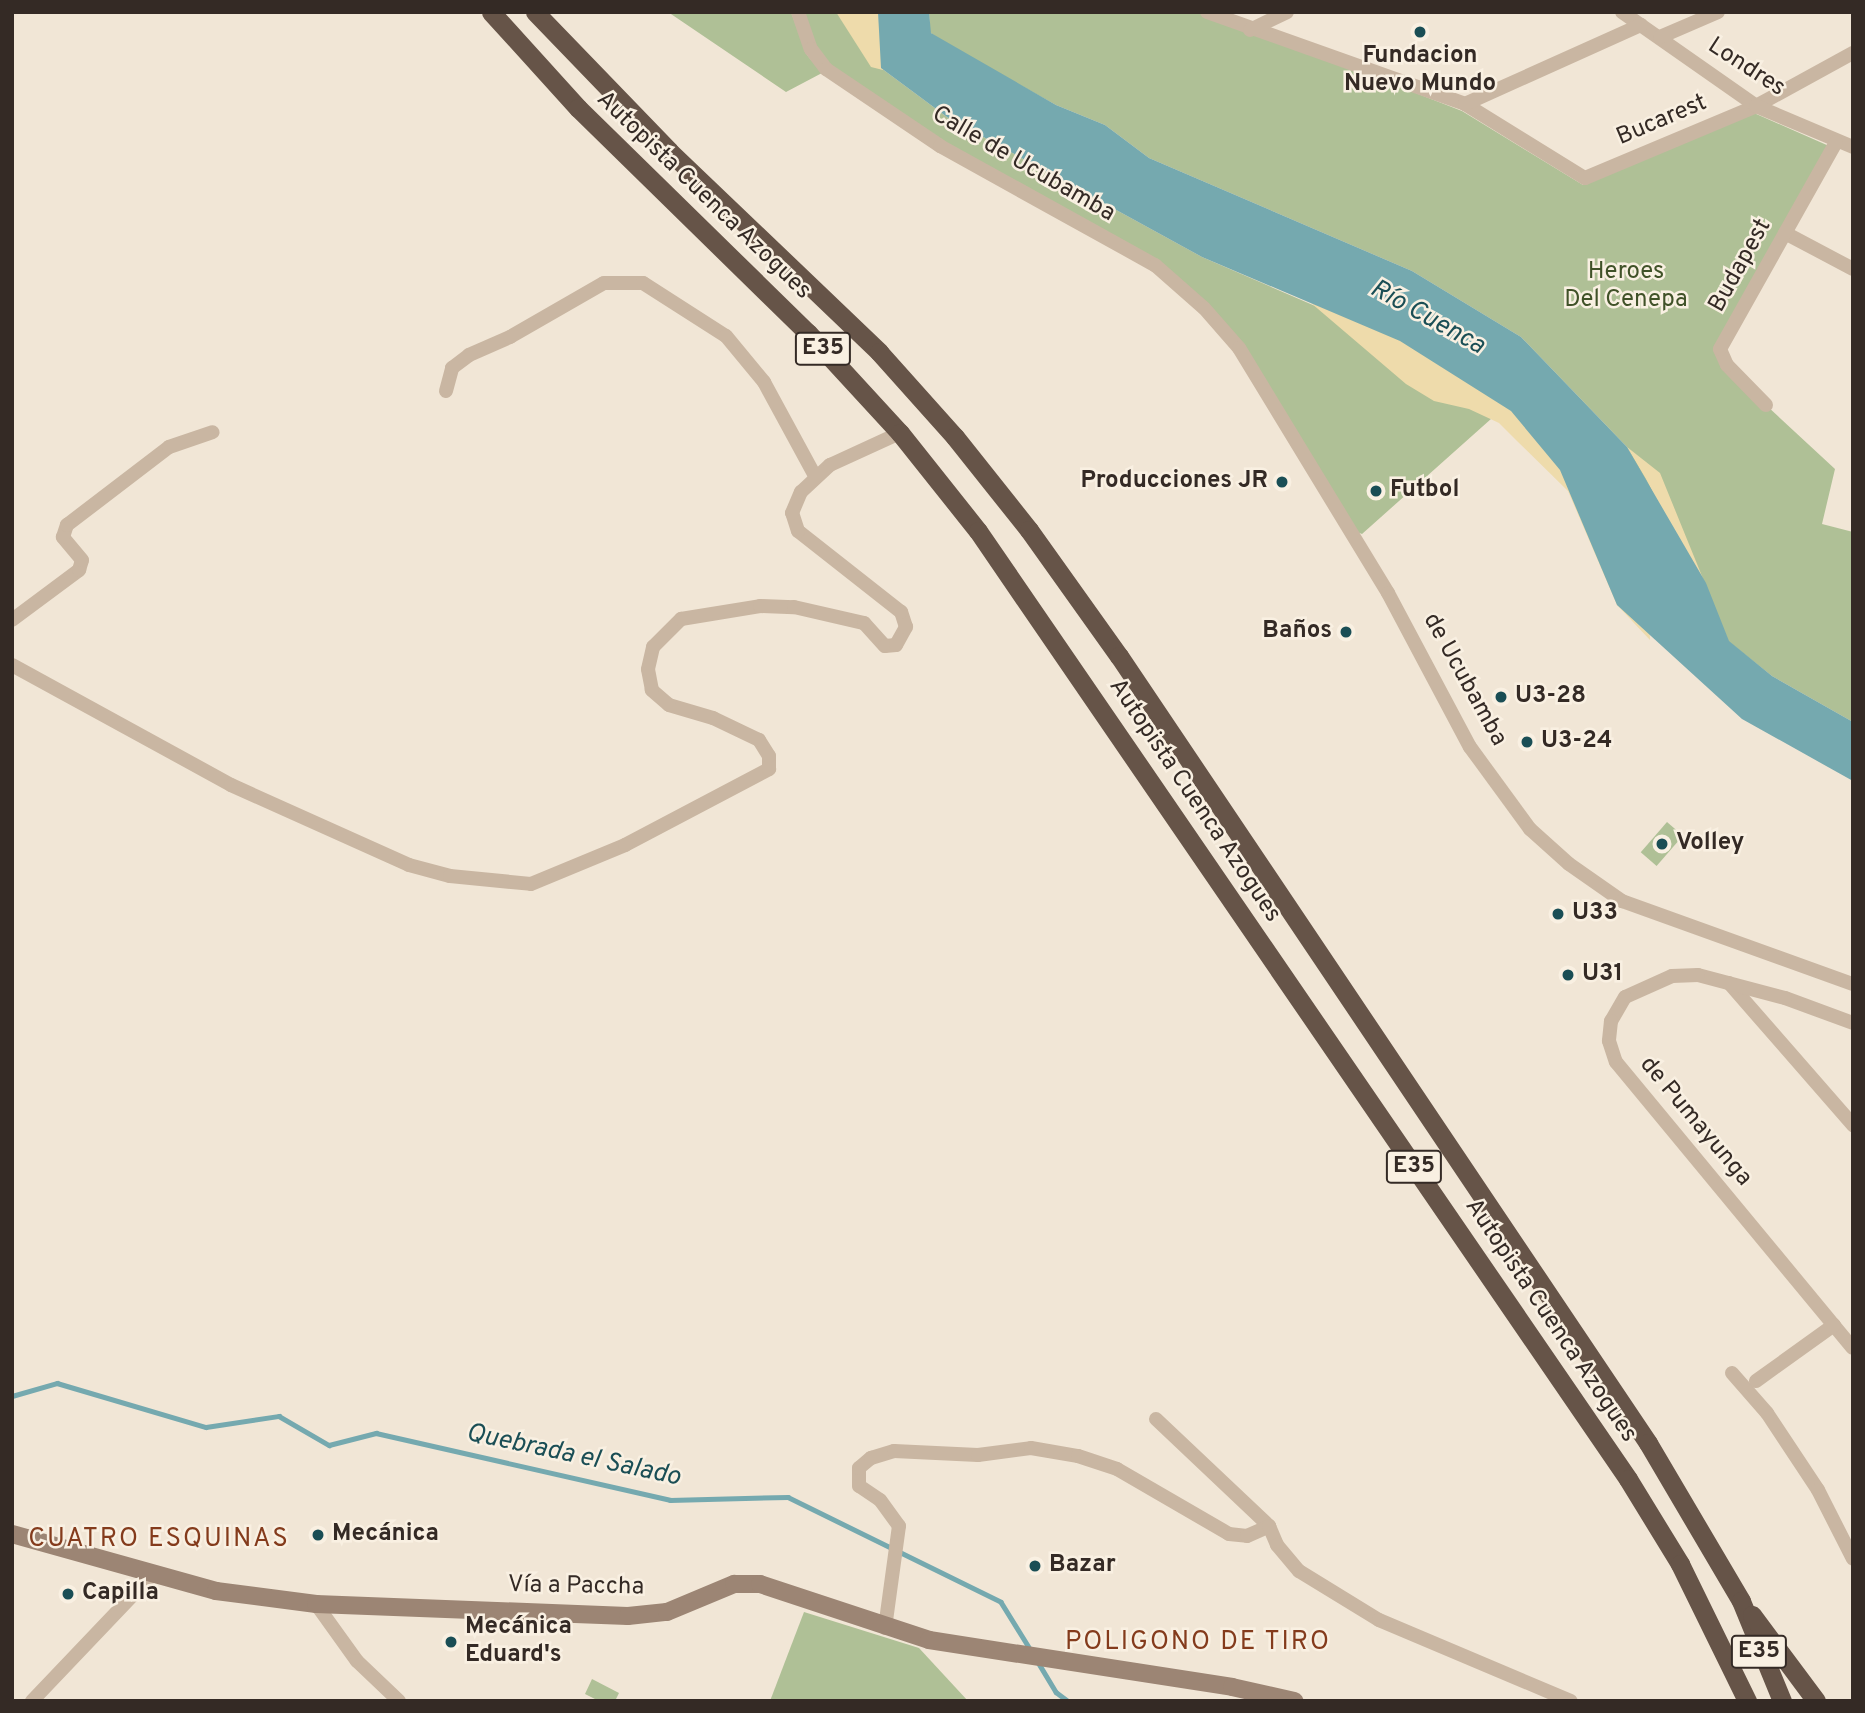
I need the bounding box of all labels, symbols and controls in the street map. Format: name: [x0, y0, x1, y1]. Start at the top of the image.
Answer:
marker: Fundacion Nuevo Mundo: [1412, 24, 1428, 40]
street label: Londres: [1702, 32, 1790, 104]
place label: Fundacion Nuevo Mundo: [1344, 43, 1496, 99]
street label: Autopista Cuenca Azogues: [589, 86, 817, 306]
street label: Bucarest: [1612, 89, 1712, 153]
street label: Calle de Ucubamba: [926, 101, 1120, 229]
street label: Budapest: [1704, 214, 1778, 318]
park label: Heroes Del Cenepa: [1564, 259, 1688, 315]
water label: Río Cuenca: [1364, 274, 1490, 362]
road number: E35: [793, 330, 853, 368]
place label: Producciones JR: [1080, 468, 1268, 496]
marker: Producciones JR: [1274, 474, 1290, 490]
place label: Futbol: [1390, 477, 1459, 505]
marker: Futbol: [1368, 483, 1384, 499]
street label: de Ucubamba: [1416, 609, 1512, 751]
place label: Baños: [1262, 618, 1332, 646]
marker: Baños: [1338, 624, 1354, 640]
street label: Autopista Cuenca Azogues: [1101, 673, 1287, 929]
place label: U3-28: [1515, 683, 1586, 711]
marker: U3-28: [1493, 689, 1509, 705]
place label: U3-24: [1541, 728, 1612, 756]
marker: U3-24: [1519, 734, 1535, 750]
place label: Volley: [1676, 830, 1744, 858]
marker: Volley: [1654, 836, 1670, 852]
place label: U33: [1572, 900, 1618, 928]
marker: U33: [1550, 906, 1566, 922]
place label: U31: [1582, 961, 1623, 989]
marker: U31: [1560, 967, 1576, 983]
street label: de Pumayunga: [1633, 1051, 1757, 1193]
road number: E35: [1384, 1148, 1444, 1186]
street label: Autopista Cuenca Azogues: [1457, 1193, 1643, 1449]
water label: Quebrada el Salado: [463, 1418, 683, 1494]
place label: Mecánica: [332, 1521, 439, 1549]
district label: CUATRO ESQUINAS: [30, 1524, 288, 1556]
marker: Mecánica: [310, 1527, 326, 1543]
place label: Bazar: [1049, 1552, 1116, 1580]
marker: Bazar: [1027, 1558, 1043, 1574]
street label: Vía a Paccha: [508, 1571, 644, 1603]
place label: Capilla: [82, 1580, 159, 1608]
marker: Capilla: [60, 1586, 76, 1602]
place label: Mecánica Eduard's: [465, 1614, 572, 1670]
district label: POLIGONO DE TIRO: [1066, 1627, 1330, 1659]
road number: E35: [1729, 1632, 1789, 1672]
marker: Mecánica Eduard's: [443, 1634, 459, 1650]

